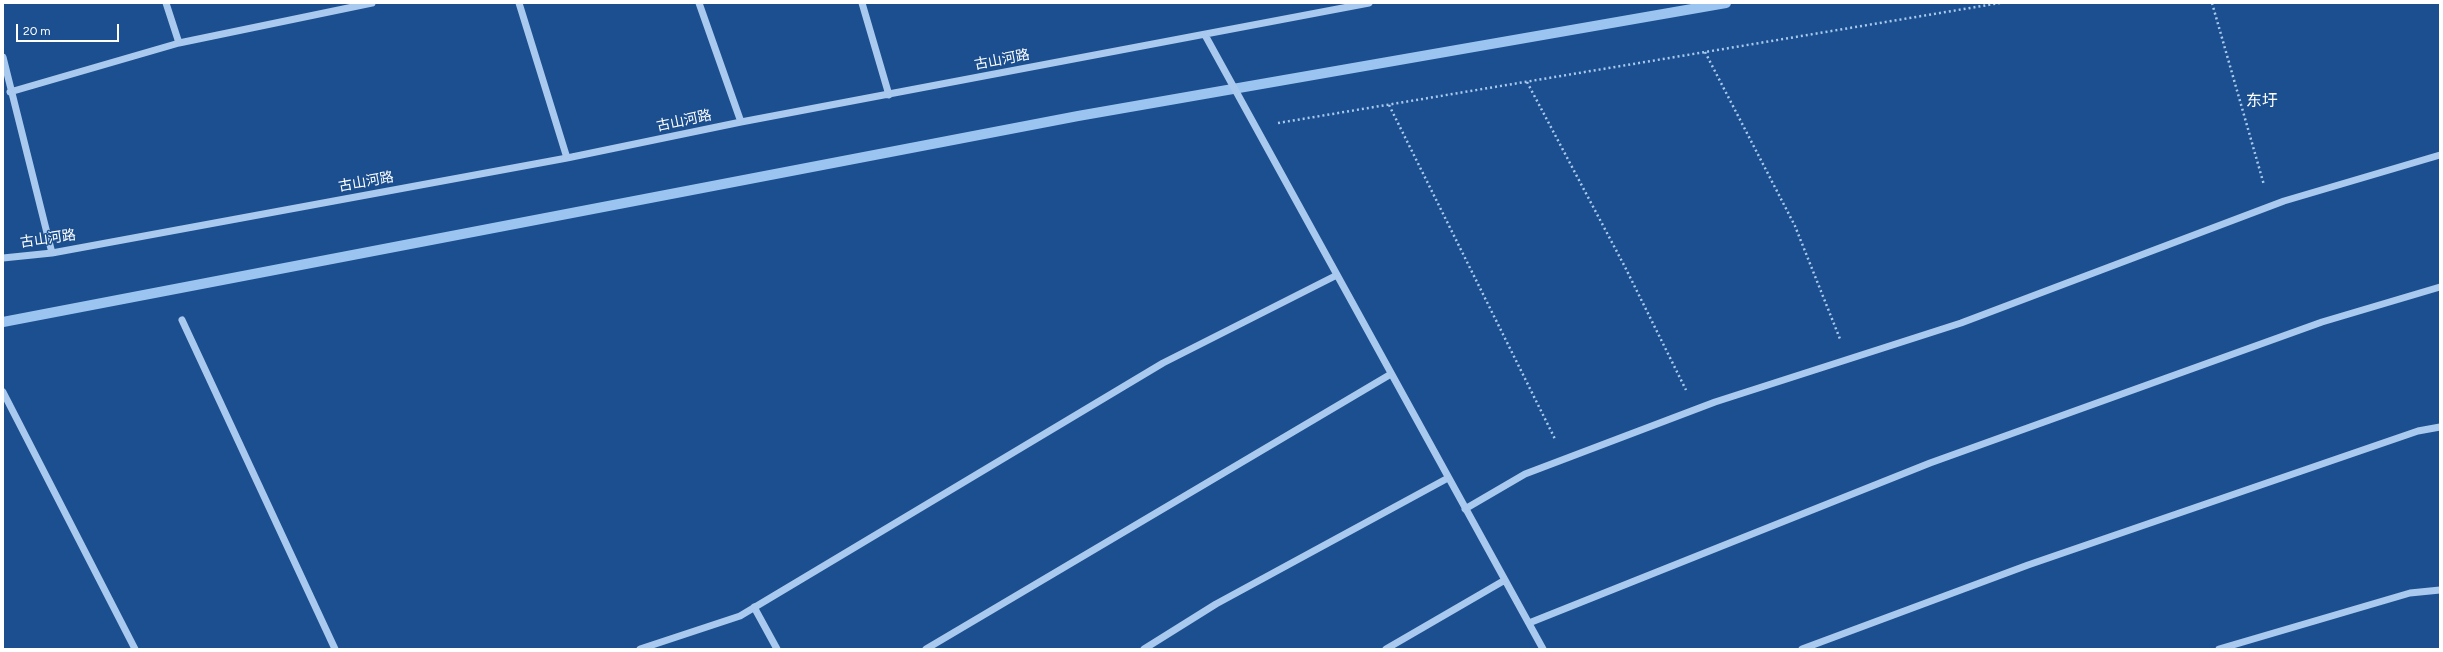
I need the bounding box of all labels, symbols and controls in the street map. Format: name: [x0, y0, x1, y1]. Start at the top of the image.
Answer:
scale bar: [18, 16, 121, 42]
text: 20 m: [23, 24, 51, 38]
street label: 古山河路: [973, 46, 1031, 74]
district label: 东圩: [2246, 91, 2278, 111]
street label: 古山河路: [655, 107, 713, 135]
street label: 古山河路: [337, 169, 395, 195]
street label: 古山河路: [19, 227, 77, 251]

